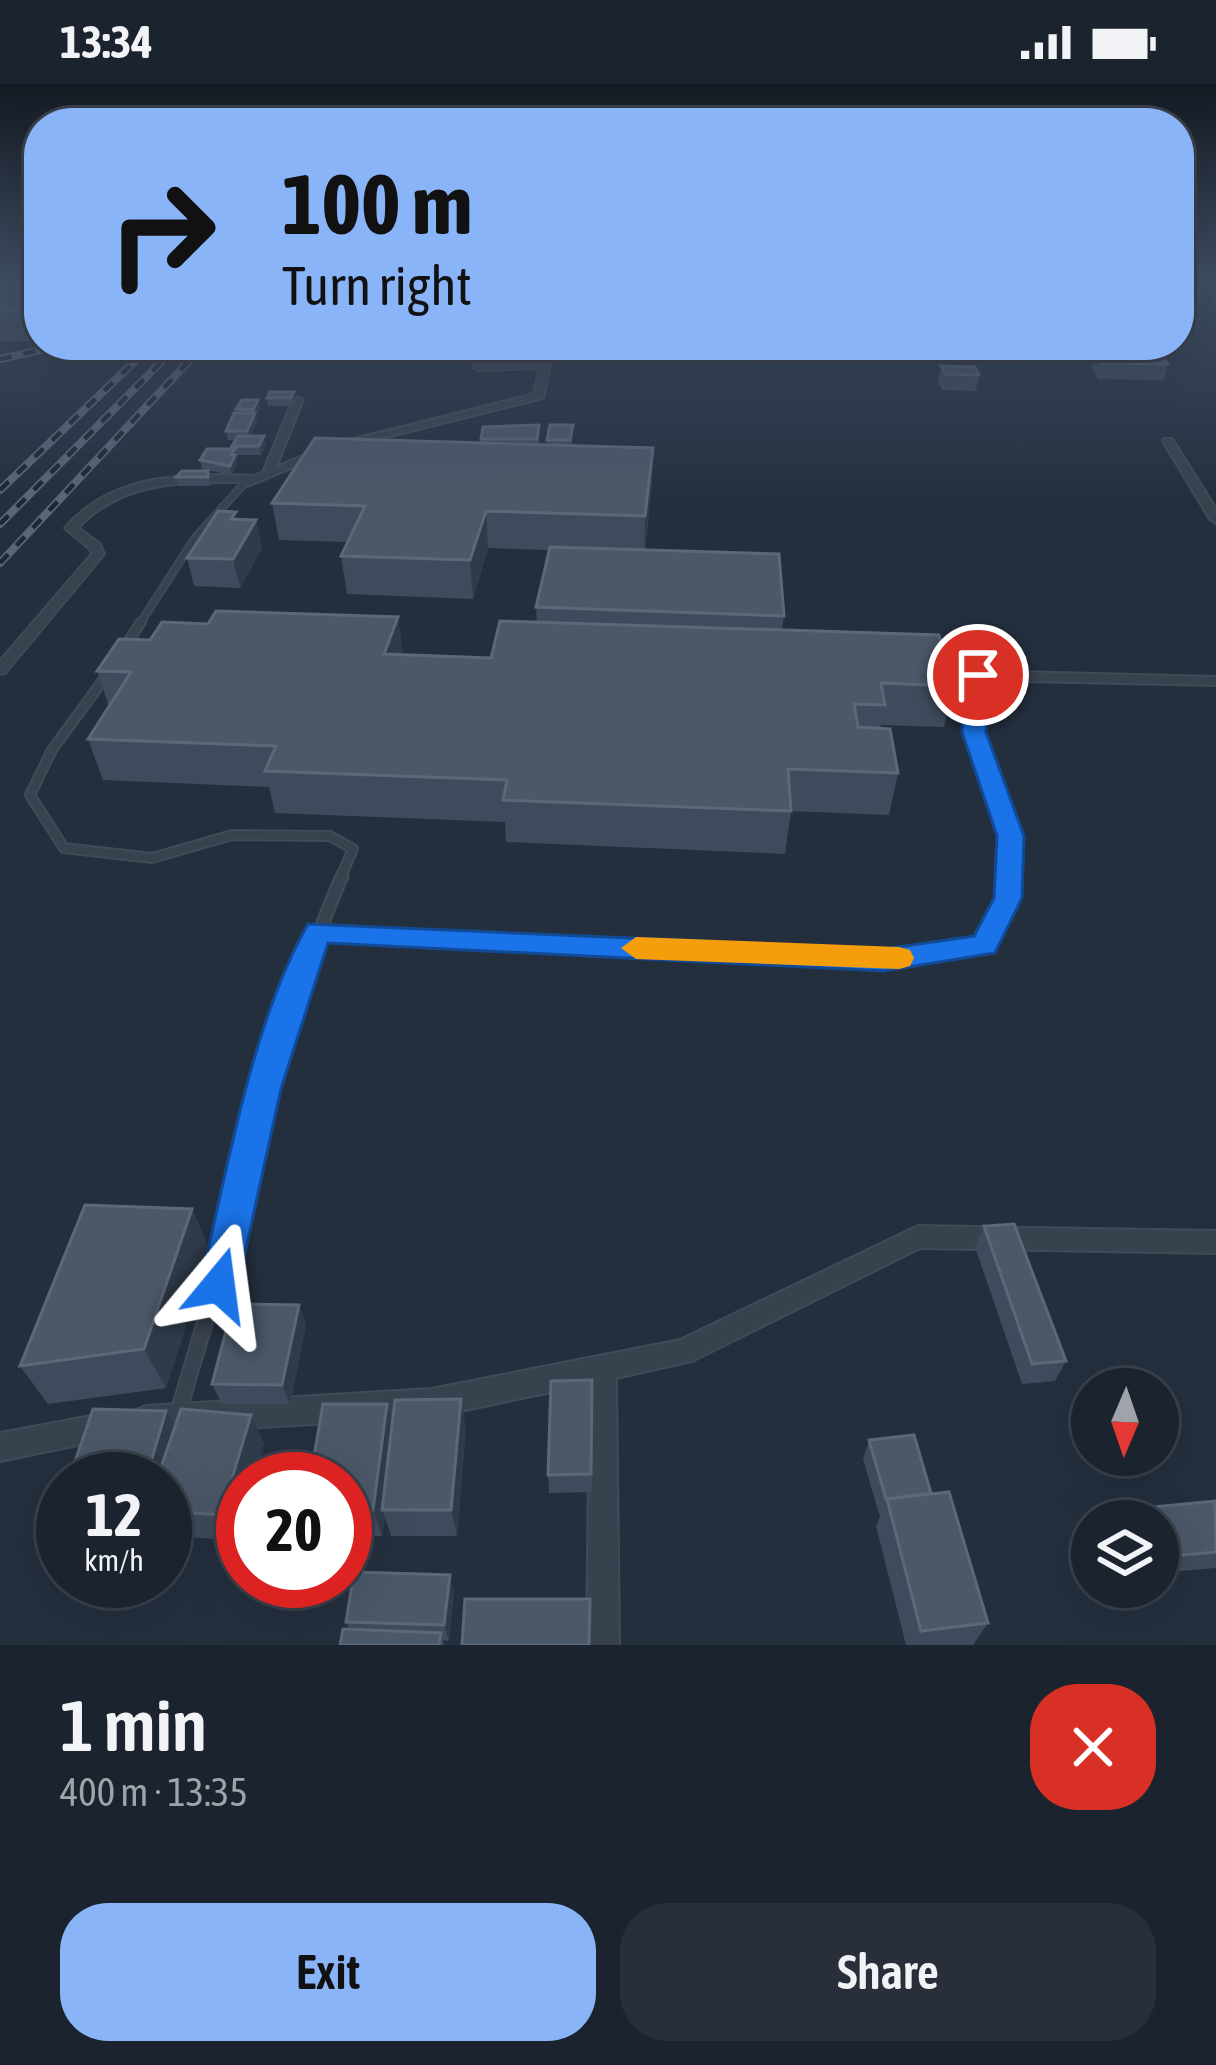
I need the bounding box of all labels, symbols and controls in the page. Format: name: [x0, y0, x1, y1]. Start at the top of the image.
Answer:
text: 13:34: [60, 16, 153, 68]
icon: right: [84, 156, 240, 312]
text: 100 m: [282, 156, 472, 252]
text: Turn right: [282, 255, 472, 316]
pin: [927, 624, 1029, 726]
icon: arrive: [945, 642, 1011, 708]
position arrow: [156, 1222, 282, 1348]
north arrow: [1071, 1368, 1179, 1476]
map controls: [1071, 1368, 1179, 1608]
speed limit sign: 20: [216, 1452, 372, 1608]
text: 12: [86, 1480, 142, 1549]
button: layers: [1071, 1500, 1179, 1608]
text: km/h: [84, 1543, 144, 1577]
text: 1 min: [60, 1684, 207, 1766]
button: close: [1030, 1684, 1156, 1810]
text: 400 m · 13:35: [60, 1770, 248, 1814]
button: Exit: [60, 1903, 596, 2041]
button: Share: [620, 1903, 1156, 2041]

